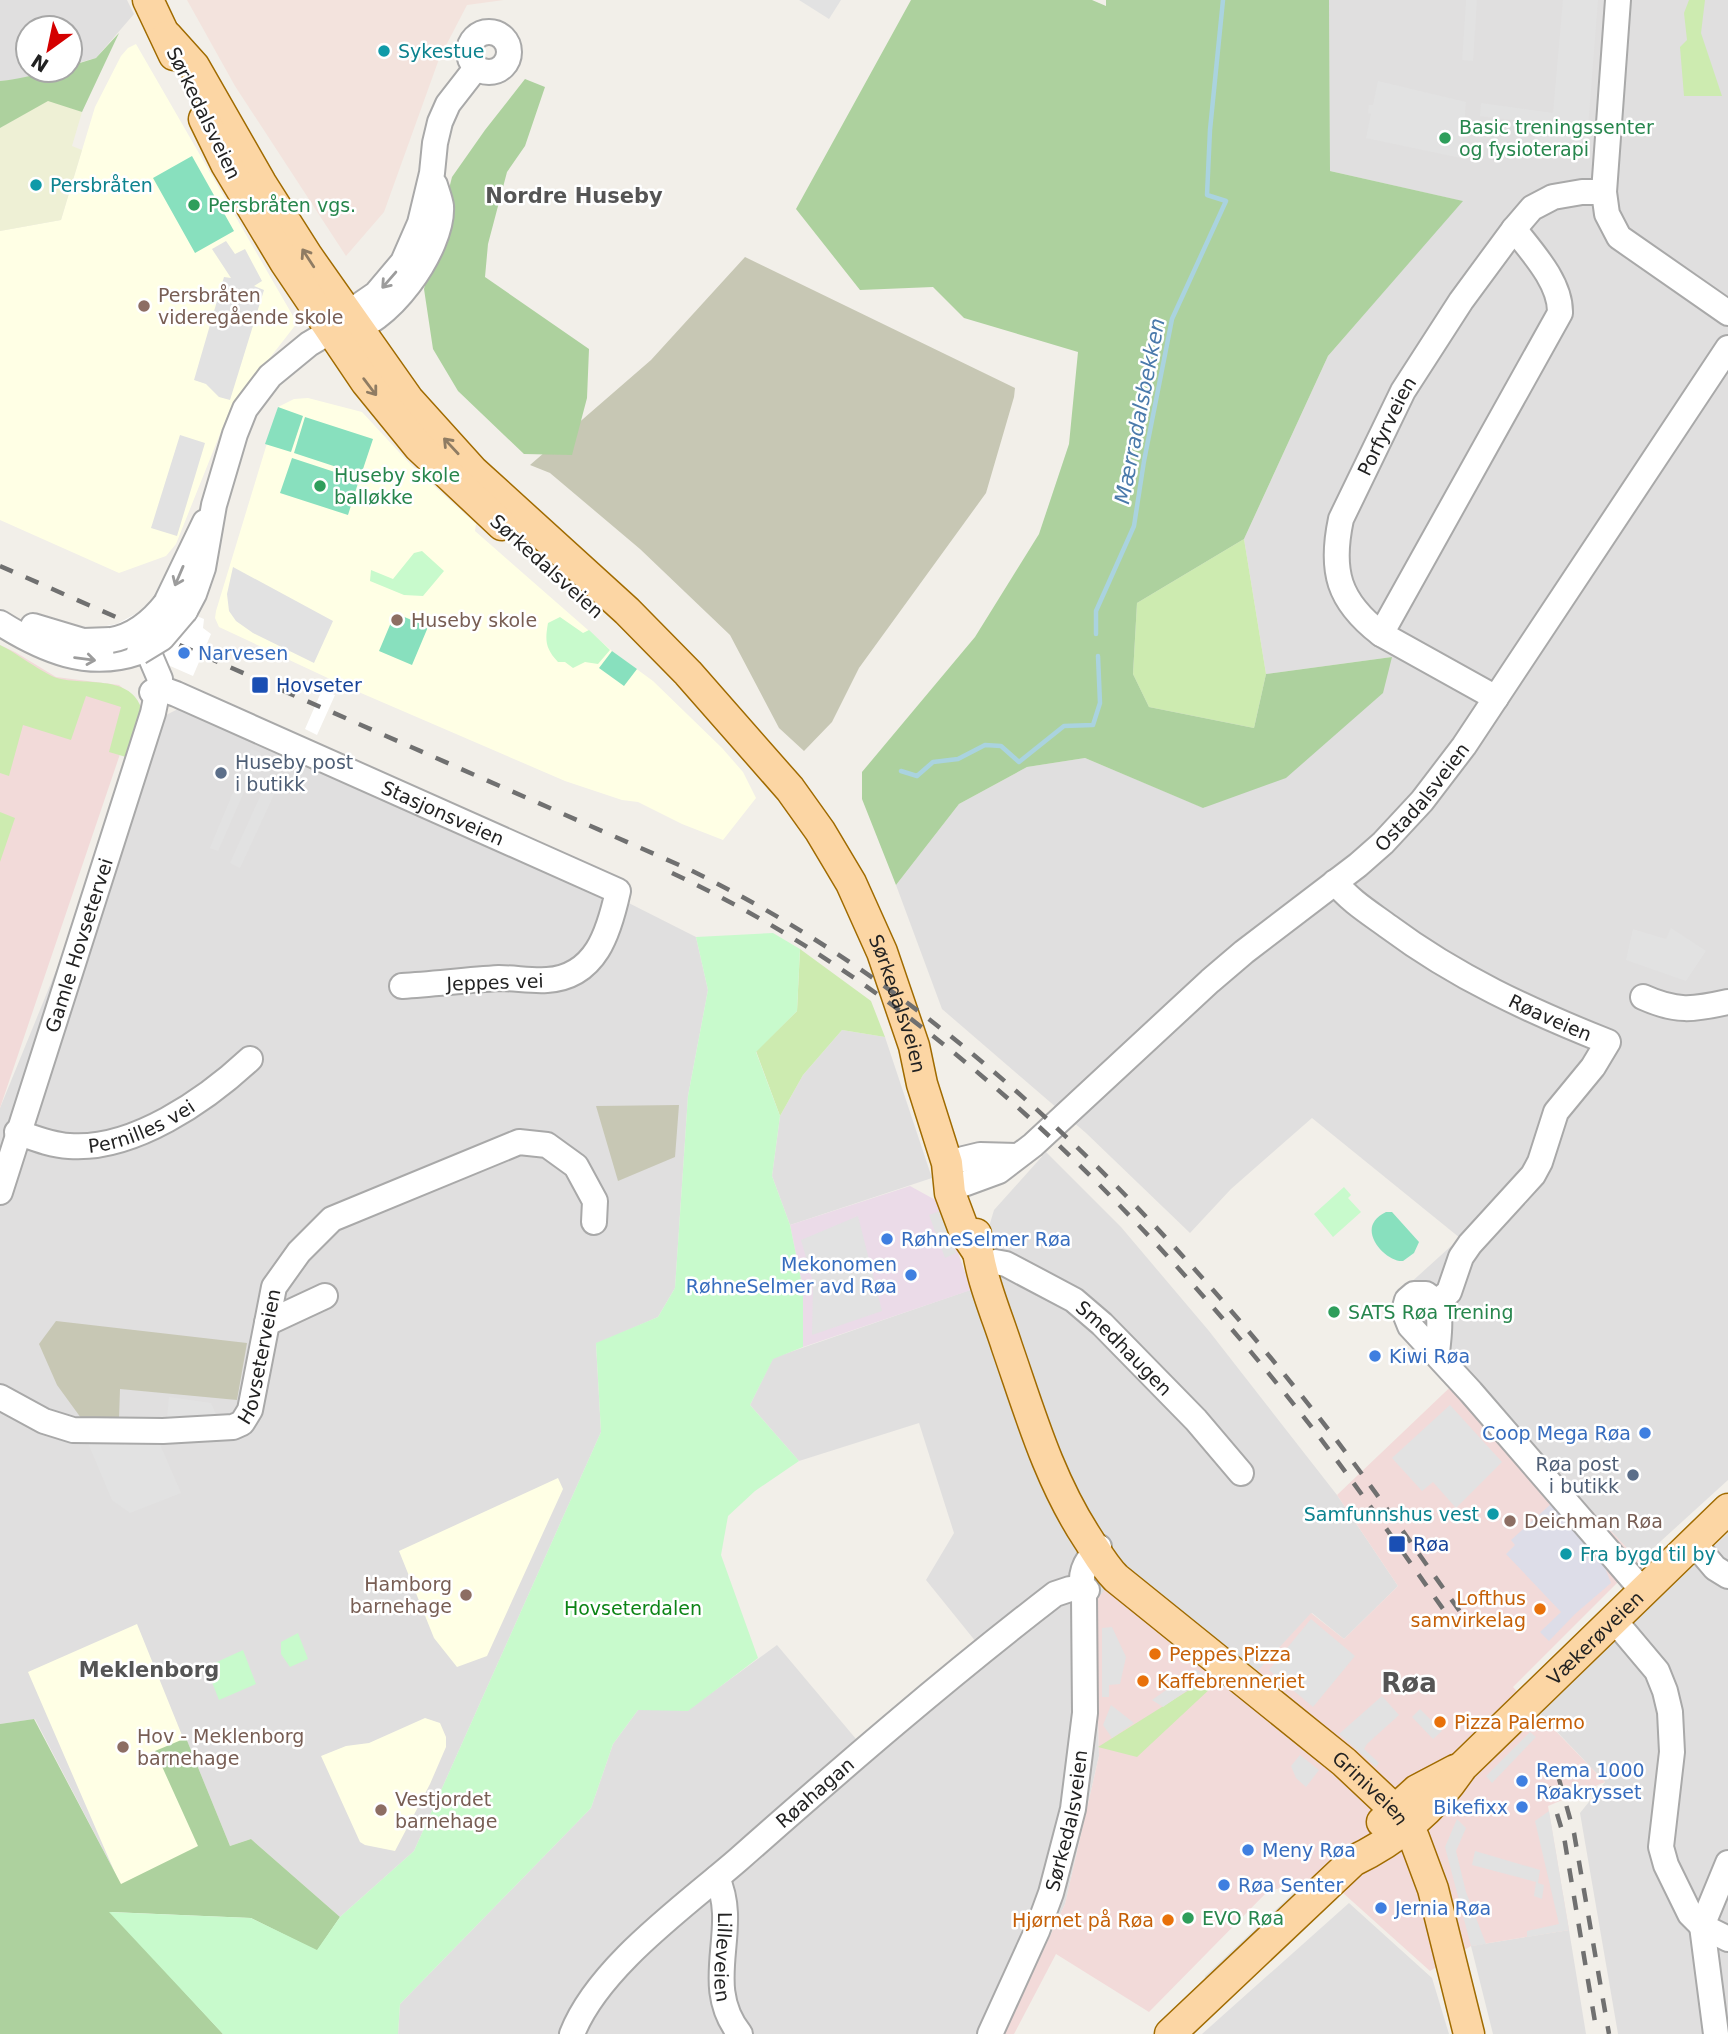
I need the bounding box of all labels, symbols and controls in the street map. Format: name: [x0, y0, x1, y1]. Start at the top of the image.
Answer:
north arrow: [14, 14, 84, 84]
place label: Sykestue: [398, 40, 484, 62]
street label: Sørkedalsveien: [162, 43, 246, 183]
marker: Sykestue: [376, 43, 392, 59]
text: N: [27, 50, 52, 77]
place label: Basic treningssenter og fysioterapi: [1459, 116, 1654, 160]
marker: Basic treningssenter og fysioterapi: [1437, 130, 1453, 146]
place label: Persbråten: [50, 174, 153, 196]
marker: Persbråten: [28, 177, 44, 193]
district label: Nordre Huseby: [485, 184, 663, 208]
place label: Persbråten vgs.: [208, 194, 356, 216]
marker: Persbråten vgs.: [186, 197, 202, 213]
one-way arrow: [301, 248, 315, 268]
one-way arrow: [381, 271, 397, 289]
place label: Persbråten videregående skole: [158, 284, 343, 328]
marker: Persbråten videregående skole: [136, 298, 152, 314]
water label: Mærradalsbekken: [1110, 316, 1170, 506]
street label: Porfyrveien: [1353, 372, 1420, 479]
one-way arrow: [363, 377, 378, 396]
one-way arrow: [442, 438, 459, 455]
place label: Huseby skole balløkke: [334, 464, 460, 508]
marker: Huseby skole balløkke: [312, 478, 328, 494]
street label: Sørkedalsveien: [486, 510, 608, 622]
one-way arrow: [172, 565, 185, 586]
place label: Huseby skole: [411, 609, 537, 631]
marker: Huseby skole: [389, 612, 405, 628]
place label: Narvesen: [198, 642, 288, 664]
marker: Narvesen: [176, 645, 192, 661]
one-way arrow: [73, 652, 95, 665]
place label: Hovseter: [276, 674, 362, 696]
marker: Hovseter: [250, 675, 270, 695]
street label: Ostadalsveien: [1370, 738, 1473, 856]
place label: Huseby post i butikk: [235, 751, 353, 795]
marker: Huseby post i butikk: [213, 765, 229, 781]
street label: Stasjonsveien: [378, 776, 508, 850]
street label: Gamle Hovsetervei: [41, 855, 117, 1035]
street label: Sørkedalsveien: [865, 931, 930, 1075]
street label: Jeppes vei: [445, 969, 544, 995]
street label: Røaveien: [1505, 989, 1595, 1045]
street label: Pernilles vei: [87, 1095, 199, 1157]
place label: RøhneSelmer Røa: [901, 1228, 1071, 1250]
marker: RøhneSelmer Røa: [879, 1231, 895, 1247]
place label: Mekonomen RøhneSelmer avd Røa: [686, 1253, 897, 1297]
marker: Mekonomen RøhneSelmer avd Røa: [903, 1267, 919, 1283]
street label: Hovseterveien: [233, 1287, 284, 1428]
street label: Smedhaugen: [1072, 1296, 1177, 1400]
place label: SATS Røa Trening: [1348, 1301, 1513, 1323]
marker: SATS Røa Trening: [1326, 1304, 1342, 1320]
place label: Kiwi Røa: [1389, 1345, 1470, 1367]
marker: Kiwi Røa: [1367, 1348, 1383, 1364]
place label: Coop Mega Røa: [1482, 1422, 1631, 1444]
marker: Coop Mega Røa: [1637, 1425, 1653, 1441]
place label: Røa post i butikk: [1535, 1453, 1619, 1497]
marker: Røa post i butikk: [1625, 1467, 1641, 1483]
place label: Samfunnshus vest: [1304, 1503, 1479, 1525]
marker: Samfunnshus vest: [1485, 1506, 1501, 1522]
place label: Deichman Røa: [1524, 1510, 1663, 1532]
marker: Deichman Røa: [1502, 1513, 1518, 1529]
place label: Røa: [1413, 1533, 1449, 1555]
marker: Røa: [1387, 1534, 1407, 1554]
place label: Fra bygd til by: [1580, 1543, 1716, 1565]
marker: Fra bygd til by: [1558, 1546, 1574, 1562]
place label: Hamborg barnehage: [350, 1573, 452, 1617]
street label: Vækerøveien: [1543, 1586, 1648, 1689]
marker: Hamborg barnehage: [458, 1587, 474, 1603]
place label: Lofthus samvirkelag: [1411, 1587, 1526, 1631]
park label: Hovseterdalen: [564, 1597, 702, 1619]
marker: Lofthus samvirkelag: [1532, 1601, 1548, 1617]
place label: Peppes Pizza: [1169, 1643, 1291, 1665]
marker: Peppes Pizza: [1147, 1646, 1163, 1662]
district label: Meklenborg: [79, 1658, 219, 1682]
district label: Røa: [1381, 1668, 1437, 1698]
place label: Kaffebrenneriet: [1157, 1670, 1305, 1692]
marker: Kaffebrenneriet: [1135, 1673, 1151, 1689]
place label: Pizza Palermo: [1454, 1711, 1585, 1733]
marker: Pizza Palermo: [1432, 1714, 1448, 1730]
place label: Hov - Meklenborg barnehage: [137, 1725, 304, 1769]
marker: Hov - Meklenborg barnehage: [115, 1739, 131, 1755]
street label: Griniveien: [1328, 1746, 1413, 1829]
street label: Sørkedalsveien: [1041, 1748, 1091, 1894]
street label: Røahagan: [771, 1753, 858, 1832]
place label: Rema 1000 Røakrysset: [1536, 1759, 1645, 1803]
marker: Rema 1000 Røakrysset: [1514, 1773, 1530, 1789]
place label: Vestjordet barnehage: [395, 1788, 497, 1832]
place label: Bikefixx: [1433, 1796, 1508, 1818]
marker: Bikefixx: [1514, 1799, 1530, 1815]
marker: Vestjordet barnehage: [373, 1802, 389, 1818]
place label: Meny Røa: [1262, 1839, 1356, 1861]
marker: Meny Røa: [1240, 1842, 1256, 1858]
place label: Røa Senter: [1238, 1874, 1343, 1896]
marker: Røa Senter: [1216, 1877, 1232, 1893]
place label: Jernia Røa: [1394, 1897, 1491, 1919]
marker: Jernia Røa: [1373, 1900, 1389, 1916]
place label: EVO Røa: [1202, 1907, 1284, 1929]
place label: Hjørnet på Røa: [1012, 1909, 1154, 1931]
marker: EVO Røa: [1180, 1910, 1196, 1926]
street label: Lilleveien: [710, 1912, 736, 2003]
marker: Hjørnet på Røa: [1160, 1912, 1176, 1928]

